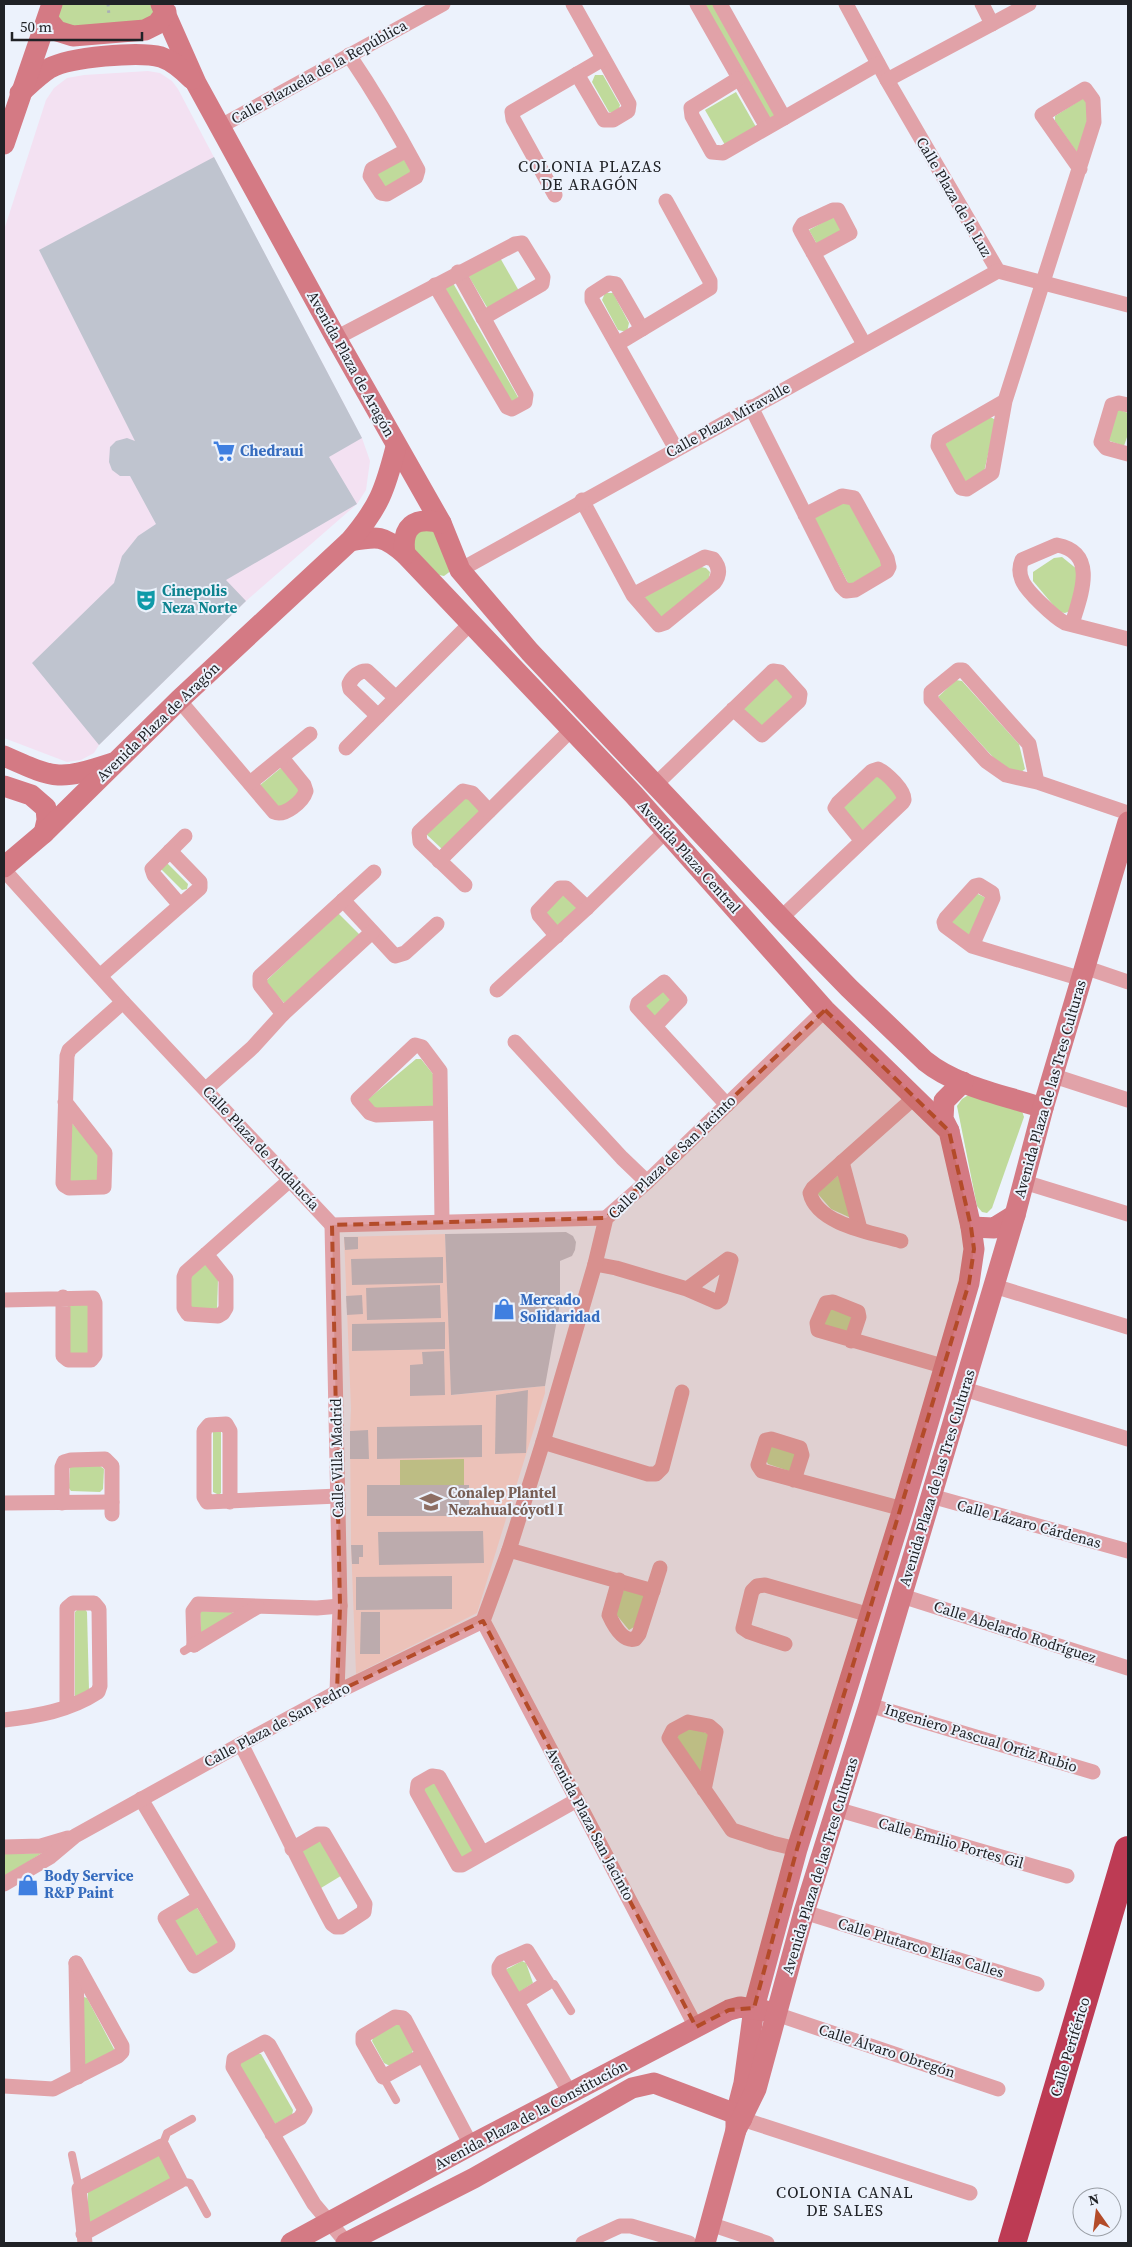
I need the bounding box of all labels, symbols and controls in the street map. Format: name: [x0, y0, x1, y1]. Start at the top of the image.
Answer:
scale bar: [12, 10, 142, 42]
street label: Calle Plazuela de la República: [227, 14, 411, 129]
text: 50 m: [20, 16, 52, 37]
street label: Calle Plaza de la Luz: [912, 133, 997, 261]
district label: COLONIA PLAZAS DE ARAGÓN: [518, 155, 662, 195]
street label: Avenida Plaza de Aragón: [302, 287, 400, 441]
street label: Calle Plaza Miravalle: [662, 377, 794, 462]
supermarket icon: Chedraui: [211, 438, 237, 464]
place label: Chedraui: [240, 440, 304, 461]
place label: Cinepolis Neza Norte: [162, 580, 237, 618]
theatre icon: Cinepolis Neza Norte: [133, 587, 159, 613]
street label: Avenida Plaza de Aragón: [91, 657, 224, 786]
street label: Avenida Plaza Central: [633, 796, 746, 918]
street label: Avenida Plaza de las Tres Culturas: [1008, 977, 1091, 1200]
street label: Calle Plaza de Andalucía: [198, 1081, 325, 1215]
street label: Calle Plaza de San Jacinto: [603, 1090, 740, 1223]
place label: Mercado Solidaridad: [520, 1289, 600, 1327]
shop icon: Mercado Solidaridad: [491, 1296, 517, 1322]
street label: Avenida Plaza de las Tres Culturas: [893, 1367, 980, 1589]
street label: Calle Villa Madrid: [325, 1398, 348, 1518]
place label: Conalep Plantel Nezahualcóyotl I: [448, 1482, 564, 1520]
school or university icon: Conalep Plantel Nezahualcóyotl I: [418, 1489, 444, 1515]
street label: Calle Lázaro Cárdenas: [955, 1494, 1104, 1553]
street label: Calle Abelardo Rodríguez: [931, 1595, 1099, 1668]
street label: Calle Plaza de San Pedro: [200, 1677, 353, 1772]
street label: Ingeniero Pascual Ortiz Rubio: [882, 1698, 1080, 1777]
street label: Avenida Plaza San Jacinto: [541, 1744, 640, 1904]
street label: Avenida Plaza de las Tres Culturas: [776, 1755, 863, 1977]
street label: Calle Emilio Portes Gil: [876, 1812, 1027, 1873]
place label: Body Service R&P Paint: [44, 1865, 134, 1903]
shop icon: Body Service R&P Paint: [15, 1872, 41, 1898]
street label: Calle Plutarco Elías Calles: [836, 1912, 1007, 1983]
street label: Calle Periférico: [1044, 1994, 1095, 2099]
street label: Calle Álvaro Obregón: [816, 2019, 958, 2083]
street label: Avenida Plaza de la Constitución: [430, 2055, 631, 2175]
district label: COLONIA CANAL DE SALES: [776, 2181, 914, 2221]
north arrow: [1072, 2187, 1122, 2237]
text: N: [1086, 2188, 1101, 2210]

